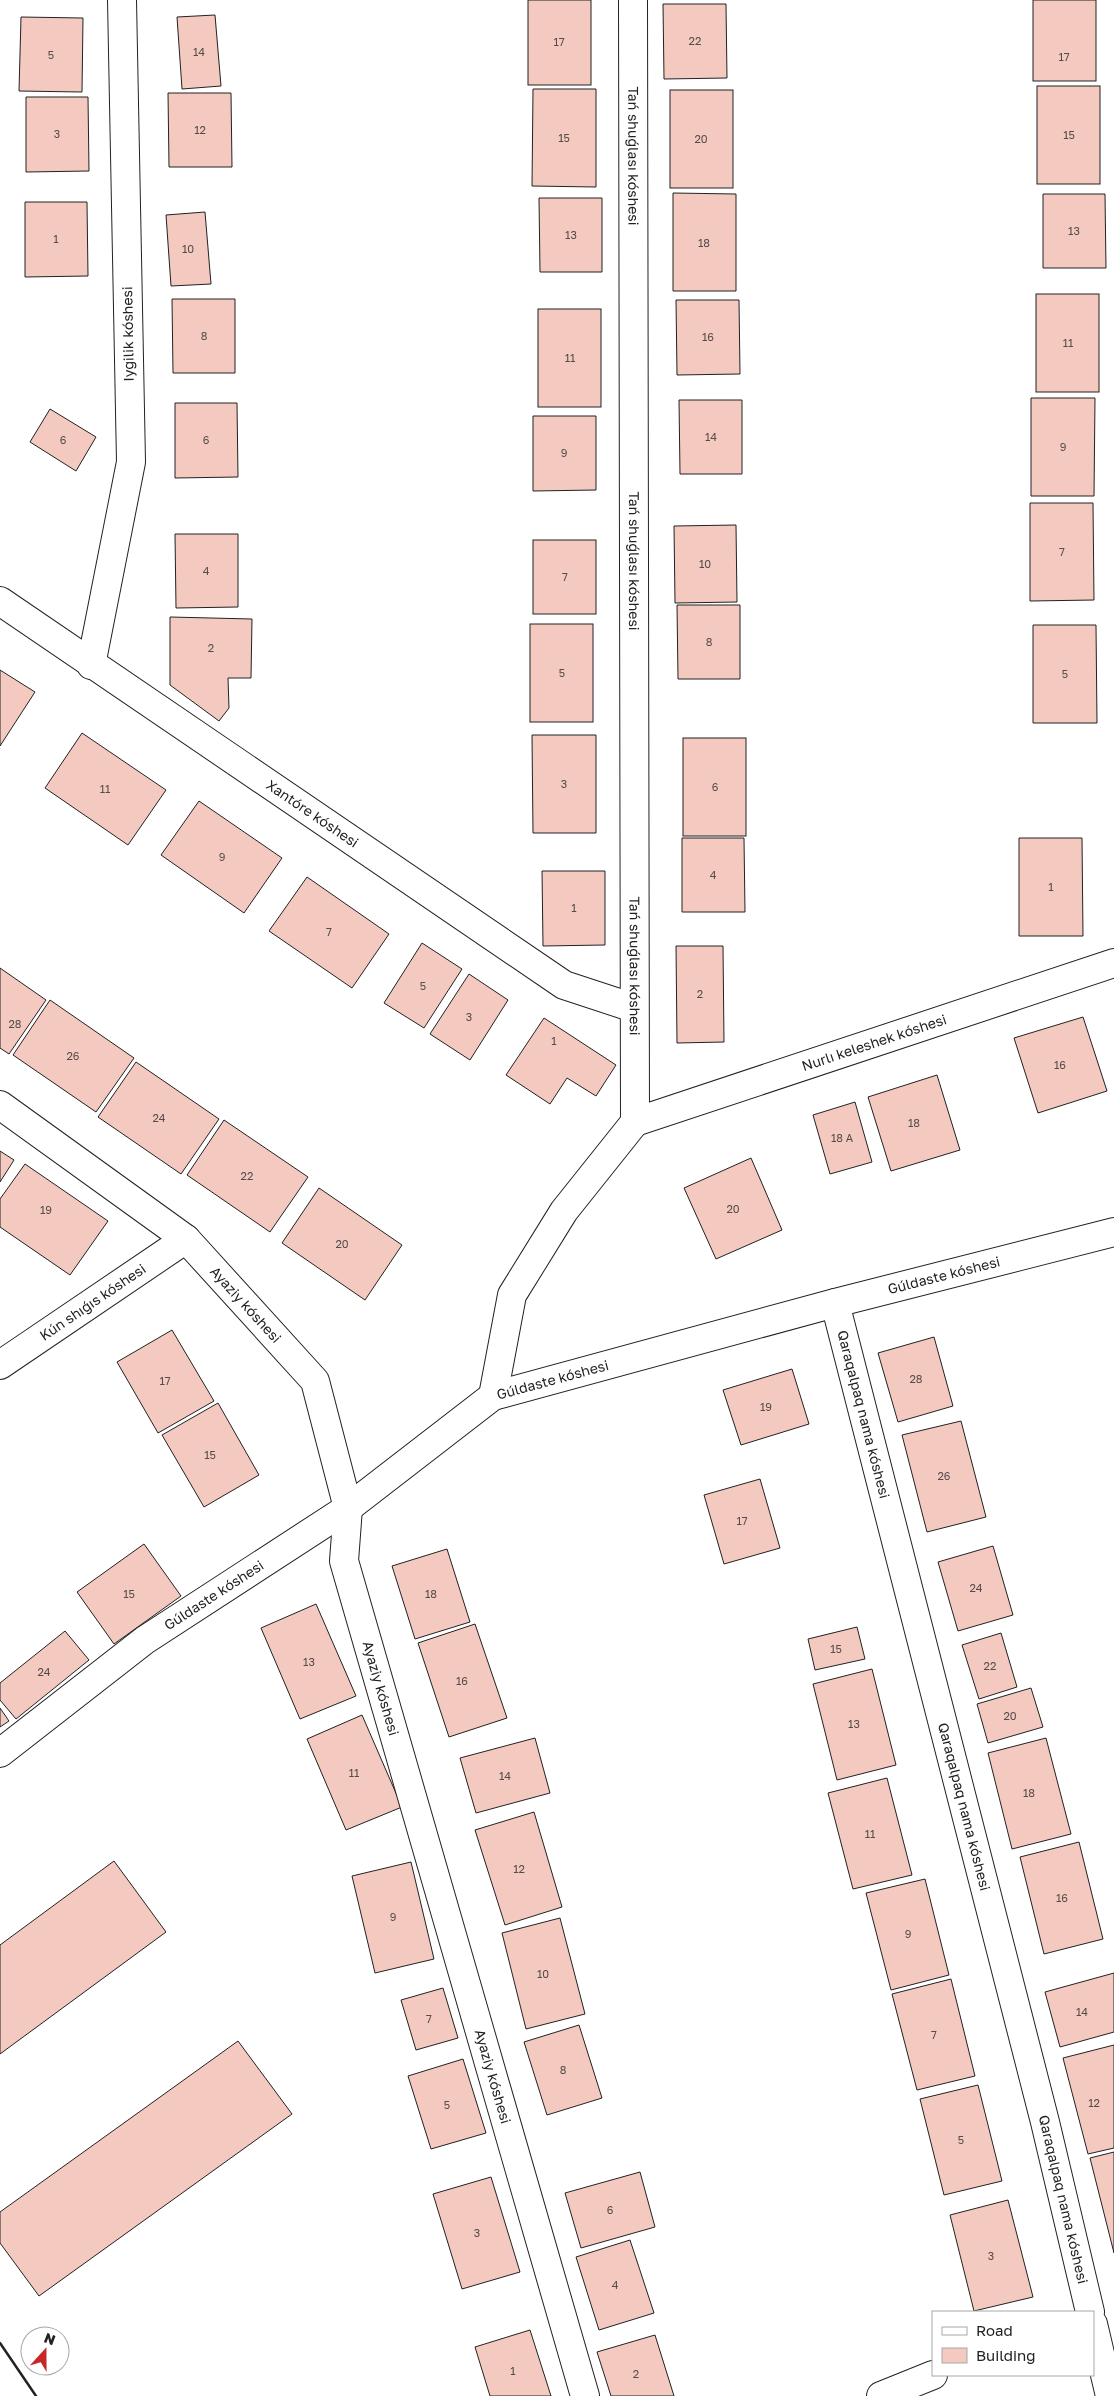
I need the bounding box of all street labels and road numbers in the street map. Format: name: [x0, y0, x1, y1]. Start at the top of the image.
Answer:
street label: Tań shuǵlası kóshesi: [625, 86, 642, 226]
street label: Iygilik kóshesi: [118, 286, 137, 382]
street label: Tań shuǵlası kóshesi: [626, 491, 643, 631]
street label: Xantóre kóshesi: [263, 776, 362, 851]
street label: Tań shuǵlası kóshesi: [627, 896, 644, 1036]
street label: Nurlı keleshek kóshesi: [799, 1010, 949, 1074]
street label: Gúldaste kóshesi: [886, 1252, 1002, 1297]
street label: Kún shıǵıs kóshesi: [36, 1260, 149, 1344]
street label: Ayaziy kóshesi: [207, 1263, 285, 1346]
street label: Qaraqalpaq nama kóshesi: [834, 1328, 894, 1500]
street label: Gúldaste kóshesi: [495, 1356, 610, 1403]
street label: Gúldaste kóshesi: [161, 1556, 267, 1633]
street label: Ayaziy kóshesi: [360, 1639, 403, 1737]
street label: Qaraqalpaq nama kóshesi: [935, 1721, 994, 1892]
street label: Ayaziy kóshesi: [472, 2027, 515, 2126]
street label: Qaraqalpaq nama kóshesi: [1036, 2113, 1092, 2285]

